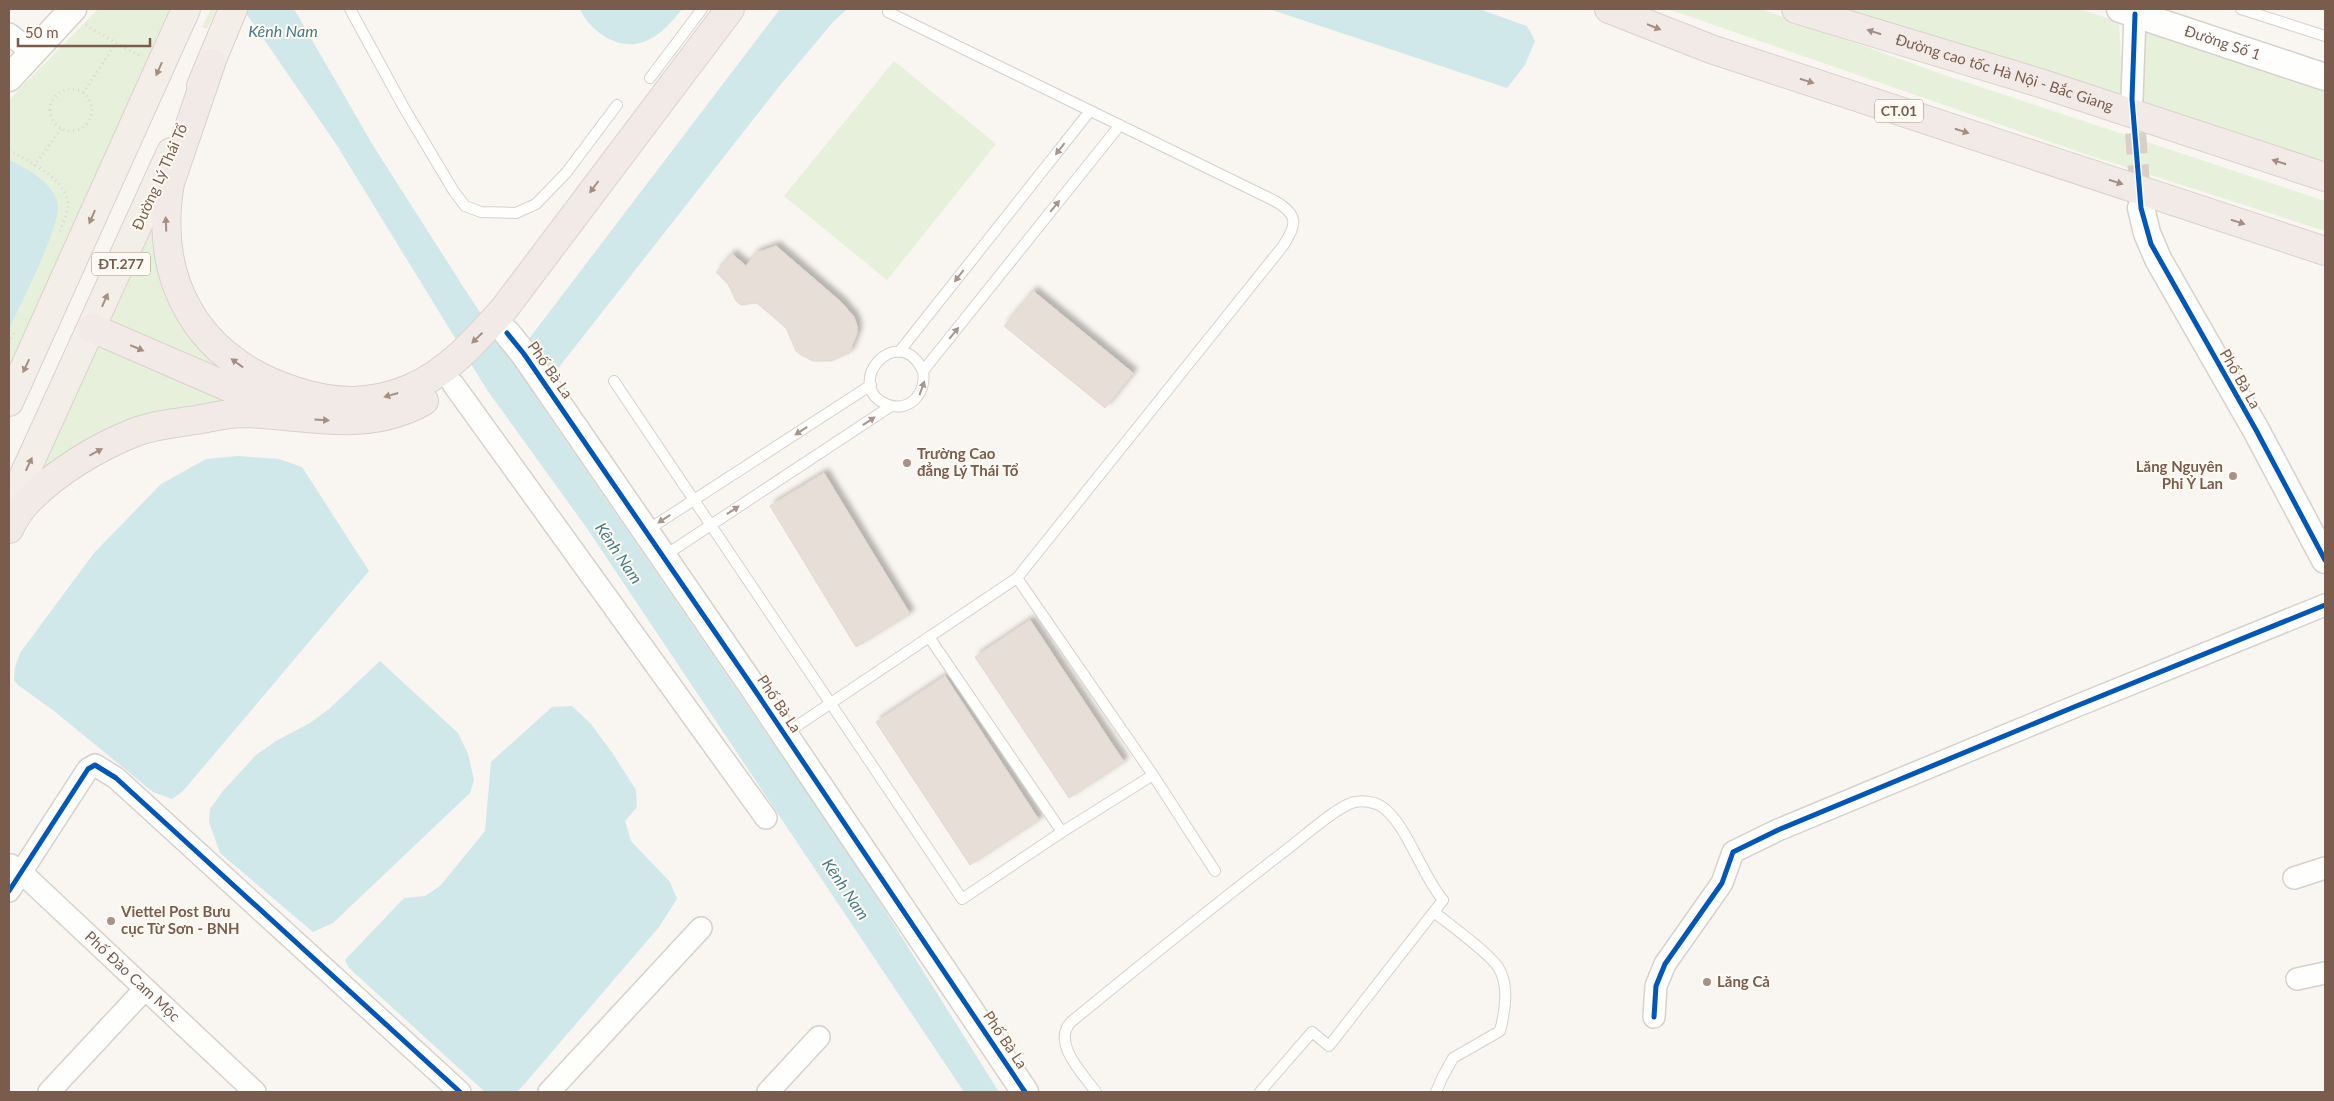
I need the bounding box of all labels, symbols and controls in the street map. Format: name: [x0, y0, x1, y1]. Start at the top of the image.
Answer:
scale bar: [18, 15, 150, 47]
water label: Kênh Nam: [248, 21, 318, 40]
street label: Đường Số 1: [2182, 21, 2263, 63]
text: 50 m: [25, 23, 59, 41]
one-way arrow: [1647, 23, 1662, 31]
one-way arrow: [1867, 27, 1882, 35]
street label: Đường cao tốc Hà Nội - Bắc Giang: [1894, 30, 2116, 115]
one-way arrow: [154, 62, 162, 76]
one-way arrow: [1800, 78, 1815, 85]
road number: CT.01: [1875, 100, 1923, 122]
street label: Đường Lý Thái Tổ: [128, 121, 191, 232]
one-way arrow: [1955, 128, 1970, 136]
one-way arrow: [1055, 142, 1065, 156]
one-way arrow: [2271, 158, 2286, 166]
one-way arrow: [2109, 179, 2124, 186]
one-way arrow: [589, 180, 600, 193]
one-way arrow: [1050, 200, 1061, 213]
one-way arrow: [88, 210, 96, 224]
one-way arrow: [161, 216, 169, 232]
one-way arrow: [2231, 218, 2246, 226]
road number: ĐT.277: [92, 252, 150, 276]
one-way arrow: [954, 270, 964, 283]
one-way arrow: [101, 293, 109, 307]
one-way arrow: [948, 327, 959, 340]
one-way arrow: [471, 332, 483, 344]
street label: Phố Bà La: [525, 337, 577, 401]
one-way arrow: [130, 344, 144, 352]
street label: Phố Bà La: [2217, 346, 2265, 411]
one-way arrow: [230, 358, 244, 368]
one-way arrow: [22, 359, 30, 373]
one-way arrow: [918, 381, 926, 396]
one-way arrow: [383, 391, 398, 399]
one-way arrow: [314, 416, 330, 424]
one-way arrow: [862, 416, 875, 425]
one-way arrow: [794, 426, 807, 436]
place label: Trường Cao đẳng Lý Thái Tổ: [917, 444, 1019, 479]
one-way arrow: [90, 447, 103, 456]
one-way arrow: [26, 457, 34, 471]
marker: Trường Cao đẳng Lý Thái Tổ: [901, 457, 913, 469]
place label: Lăng Nguyên Phi Ỷ Lan: [2136, 457, 2223, 492]
marker: Lăng Nguyên Phi Ỷ Lan: [2227, 470, 2239, 482]
one-way arrow: [726, 505, 739, 515]
one-way arrow: [658, 515, 671, 524]
water label: Kênh Nam: [592, 519, 647, 587]
street label: Phố Bà La: [754, 671, 806, 736]
water label: Kênh Nam: [819, 855, 874, 923]
place label: Viettel Post Bưu cục Từ Sơn - BNH: [120, 902, 240, 937]
marker: Viettel Post Bưu cục Từ Sơn - BNH: [105, 915, 117, 927]
street label: Phố Đào Cam Mộc: [82, 927, 184, 1025]
place label: Lăng Cả: [1717, 972, 1770, 990]
marker: Lăng Cả: [1701, 976, 1713, 988]
street label: Phố Bà La: [980, 1007, 1032, 1072]

